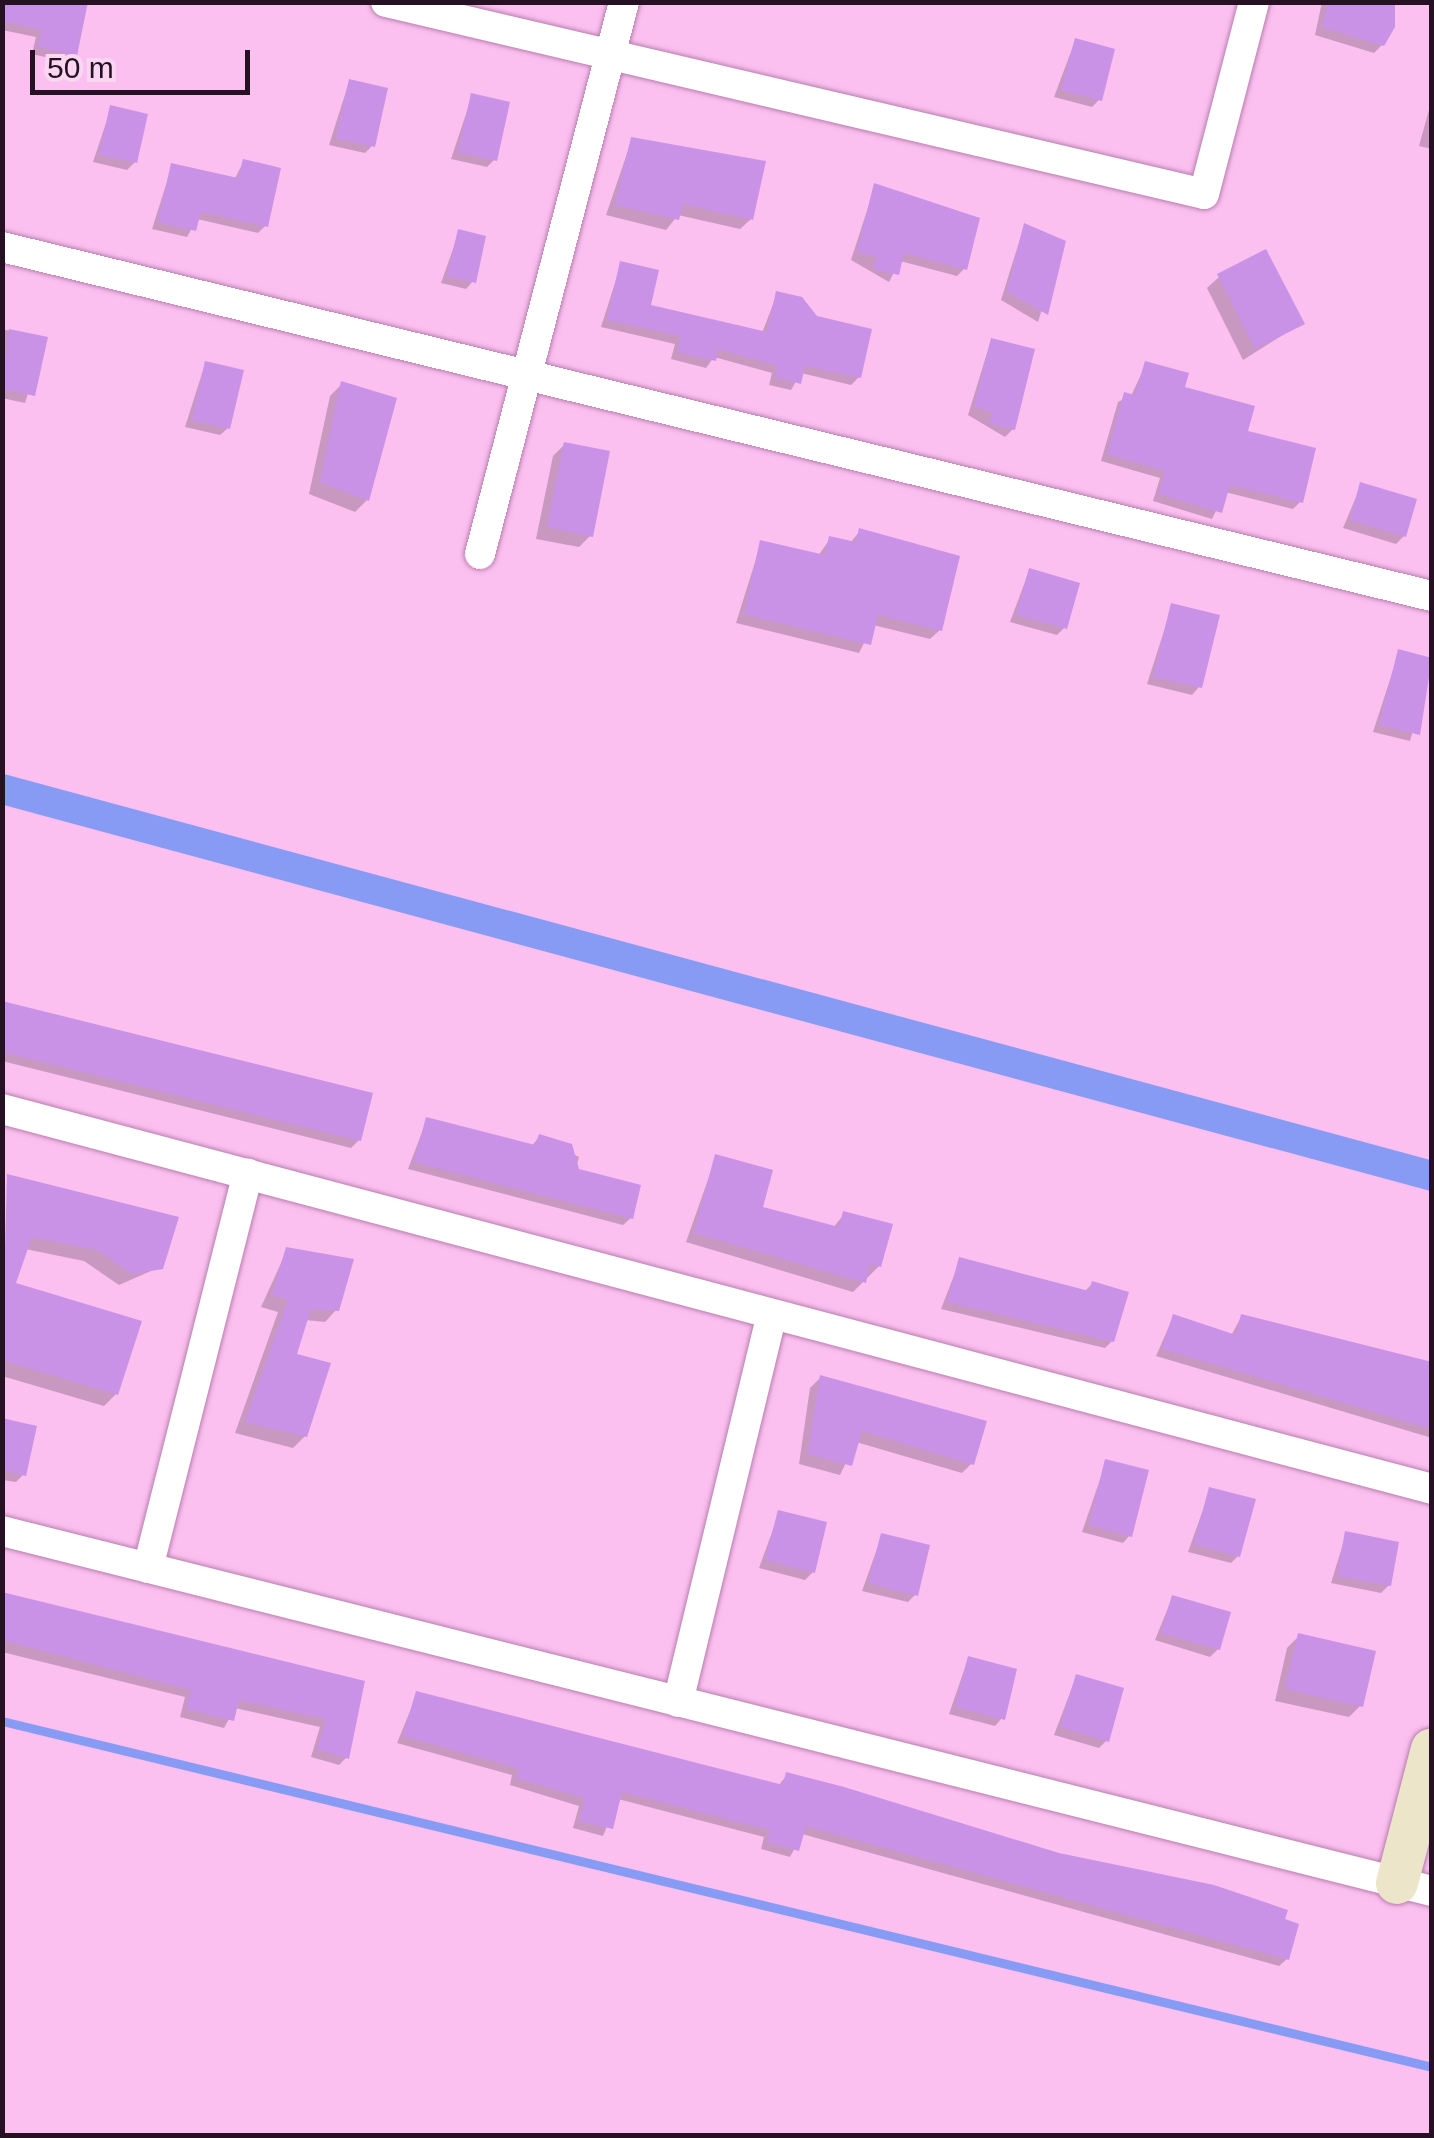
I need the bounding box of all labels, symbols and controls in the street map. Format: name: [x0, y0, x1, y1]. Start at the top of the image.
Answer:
scale bar: [35, 30, 255, 92]
text: 50 m: [47, 51, 114, 84]

